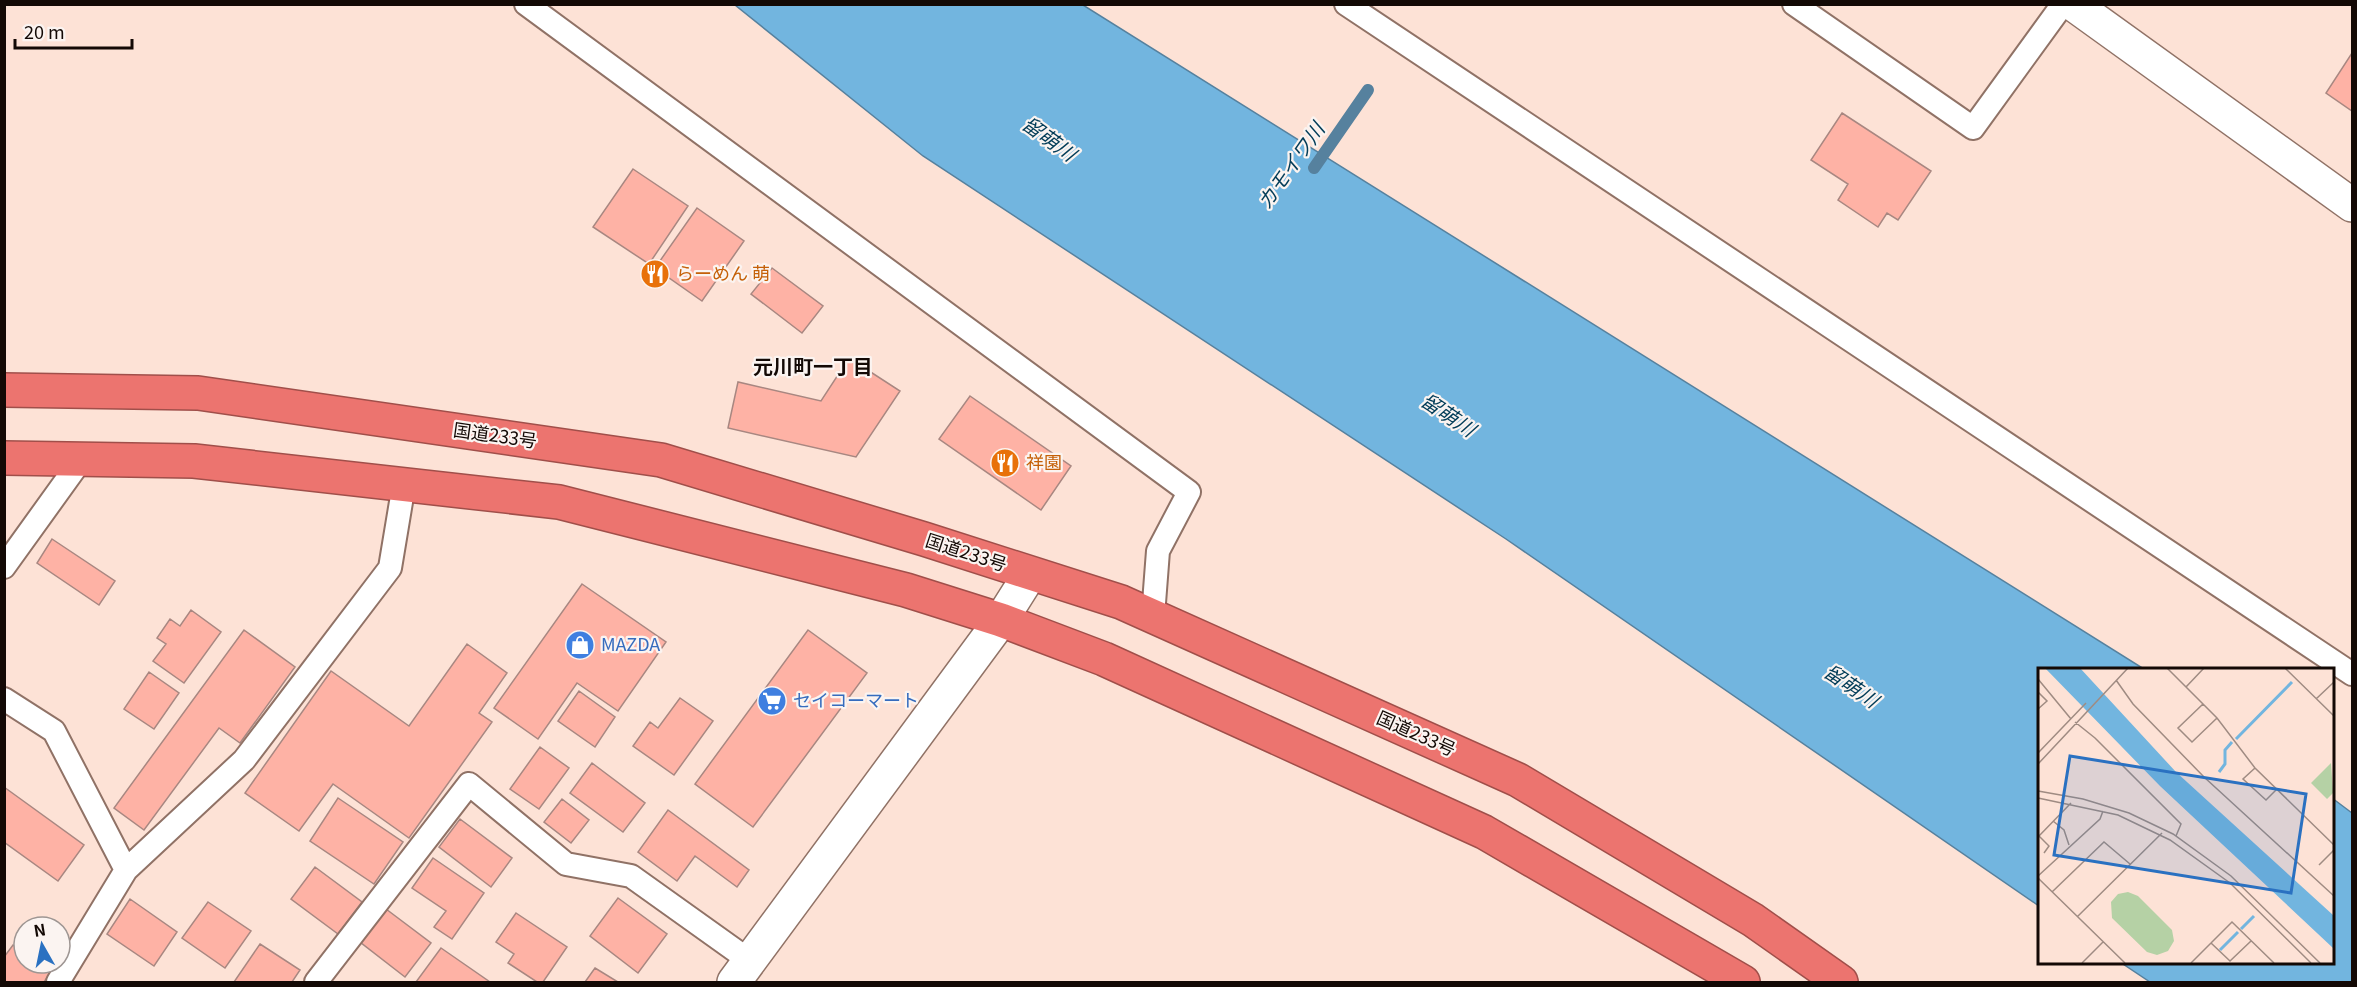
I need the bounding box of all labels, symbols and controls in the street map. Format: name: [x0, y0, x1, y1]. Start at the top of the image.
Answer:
scale bar: [15, 12, 132, 50]
text: 20 m: [24, 18, 65, 44]
water label: 留萌川: [1017, 108, 1084, 168]
water label: カモイワ川: [1249, 114, 1331, 214]
restaurant icon: らーめん 萌: [639, 258, 671, 290]
place label: らーめん 萌: [676, 259, 770, 285]
district label: 元川町一丁目: [753, 351, 873, 380]
water label: 留萌川: [1416, 385, 1483, 444]
street label: 国道233号: [452, 415, 539, 453]
restaurant icon: 祥園: [989, 447, 1021, 479]
place label: 祥園: [1026, 448, 1062, 474]
street label: 国道233号: [923, 526, 1011, 576]
shop icon: MAZDA: [564, 629, 596, 661]
place label: MAZDA: [601, 630, 660, 656]
water label: 留萌川: [1819, 656, 1886, 715]
inset map: [2038, 668, 2333, 963]
supermarket icon: セイコーマート: [756, 685, 788, 717]
place label: セイコーマート: [793, 686, 919, 712]
street label: 国道233号: [1373, 703, 1460, 761]
north arrow: [12, 915, 72, 975]
text: N: [32, 916, 47, 942]

